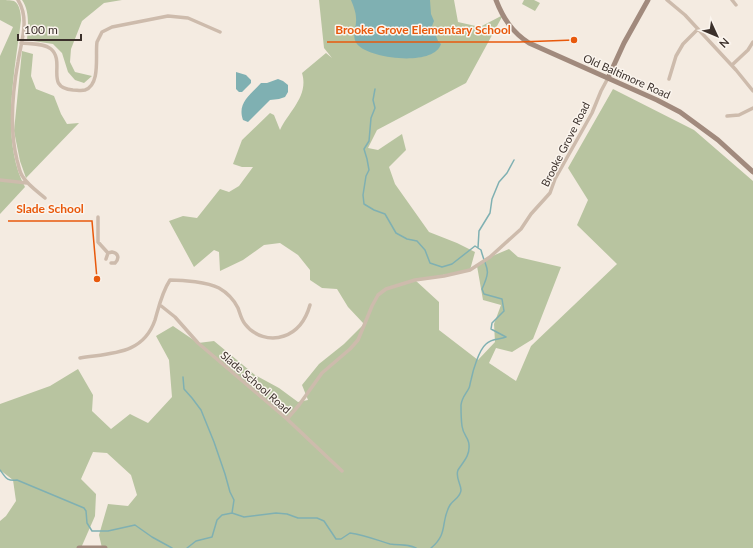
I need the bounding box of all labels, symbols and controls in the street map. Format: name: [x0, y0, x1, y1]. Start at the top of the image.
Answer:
scale bar: [18, 16, 81, 42]
north arrow: [697, 16, 737, 56]
callout: Brooke Grove Elementary School: [327, 18, 519, 42]
text: 100 m: [24, 22, 58, 37]
text: Brooke Grove Elementary School: [335, 22, 511, 37]
text: N: [717, 36, 732, 51]
street label: Old Baltimore Road: [581, 51, 673, 101]
street label: Brooke Grove Road: [538, 99, 592, 189]
callout: Slade School: [8, 197, 92, 221]
text: Slade School: [16, 201, 84, 216]
street label: Slade School Road: [218, 348, 294, 416]

